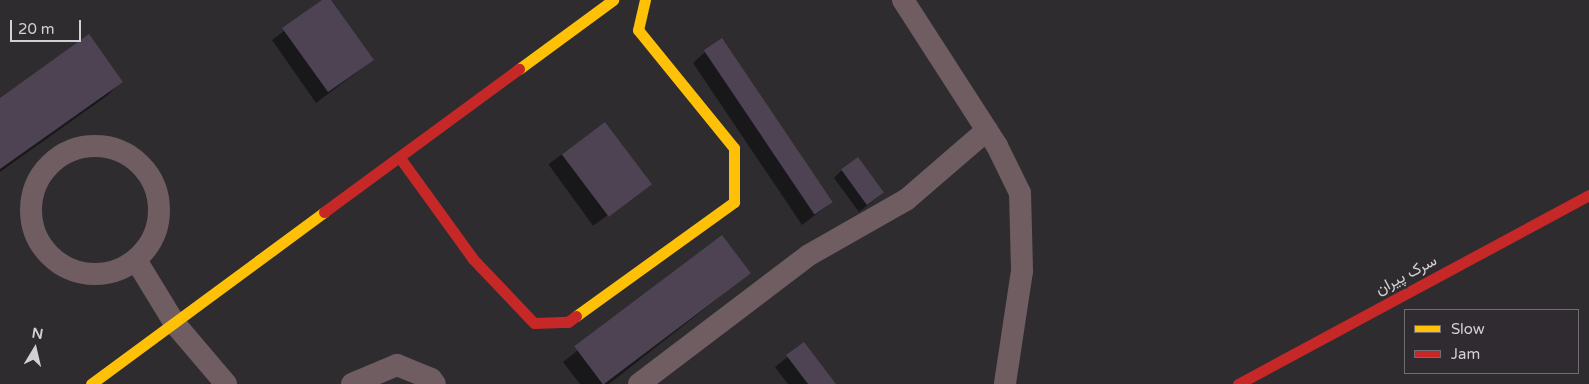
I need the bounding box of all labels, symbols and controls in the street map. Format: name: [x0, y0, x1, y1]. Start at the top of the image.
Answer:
scale bar: [12, 10, 84, 42]
text: 20 m: [18, 20, 55, 38]
street label: سرک پیران: [1372, 251, 1440, 299]
legend: [1404, 309, 1579, 374]
text: Slow: [1451, 320, 1485, 338]
north arrow: [10, 324, 60, 374]
text: N: [31, 324, 44, 343]
text: Jam: [1451, 345, 1480, 363]

